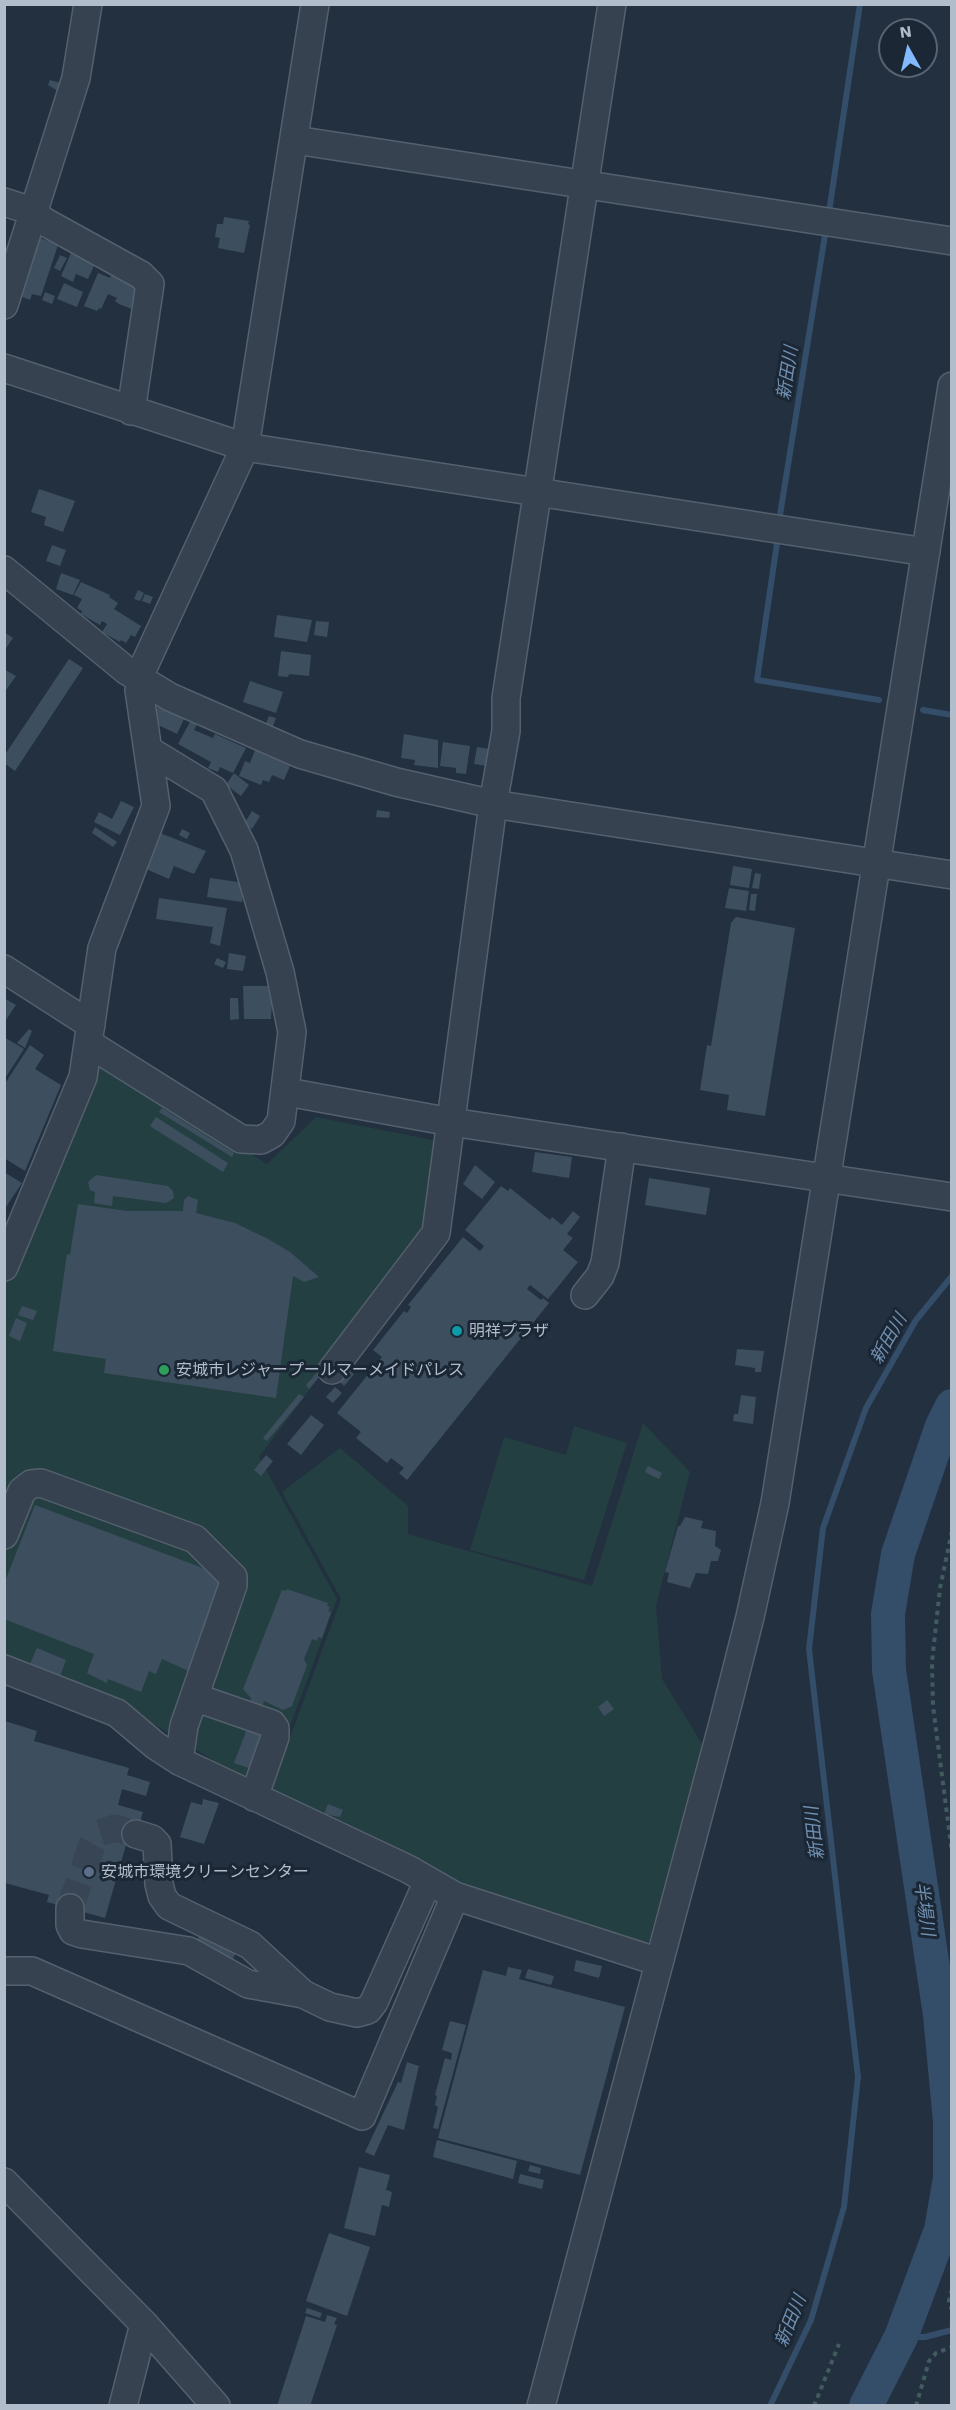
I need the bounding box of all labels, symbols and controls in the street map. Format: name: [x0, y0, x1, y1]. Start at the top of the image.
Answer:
north arrow: [878, 18, 938, 78]
text: N: [899, 21, 913, 42]
water label: 新田川: [773, 345, 803, 401]
water label: 新田川: [866, 1310, 912, 1368]
place label: 明祥プラザ: [469, 1321, 549, 1341]
marker: 明祥プラザ: [450, 1324, 464, 1338]
place label: 安城市レジャープールマーメイドパレス: [176, 1360, 464, 1380]
marker: 安城市レジャープールマーメイドパレス: [157, 1363, 171, 1377]
water label: 新田川: [801, 1805, 829, 1861]
place label: 安城市環境クリーンセンター: [101, 1862, 309, 1882]
marker: 安城市環境クリーンセンター: [82, 1865, 96, 1879]
water label: 半場川: [910, 1881, 938, 1937]
water label: 新田川: [771, 2292, 811, 2350]

